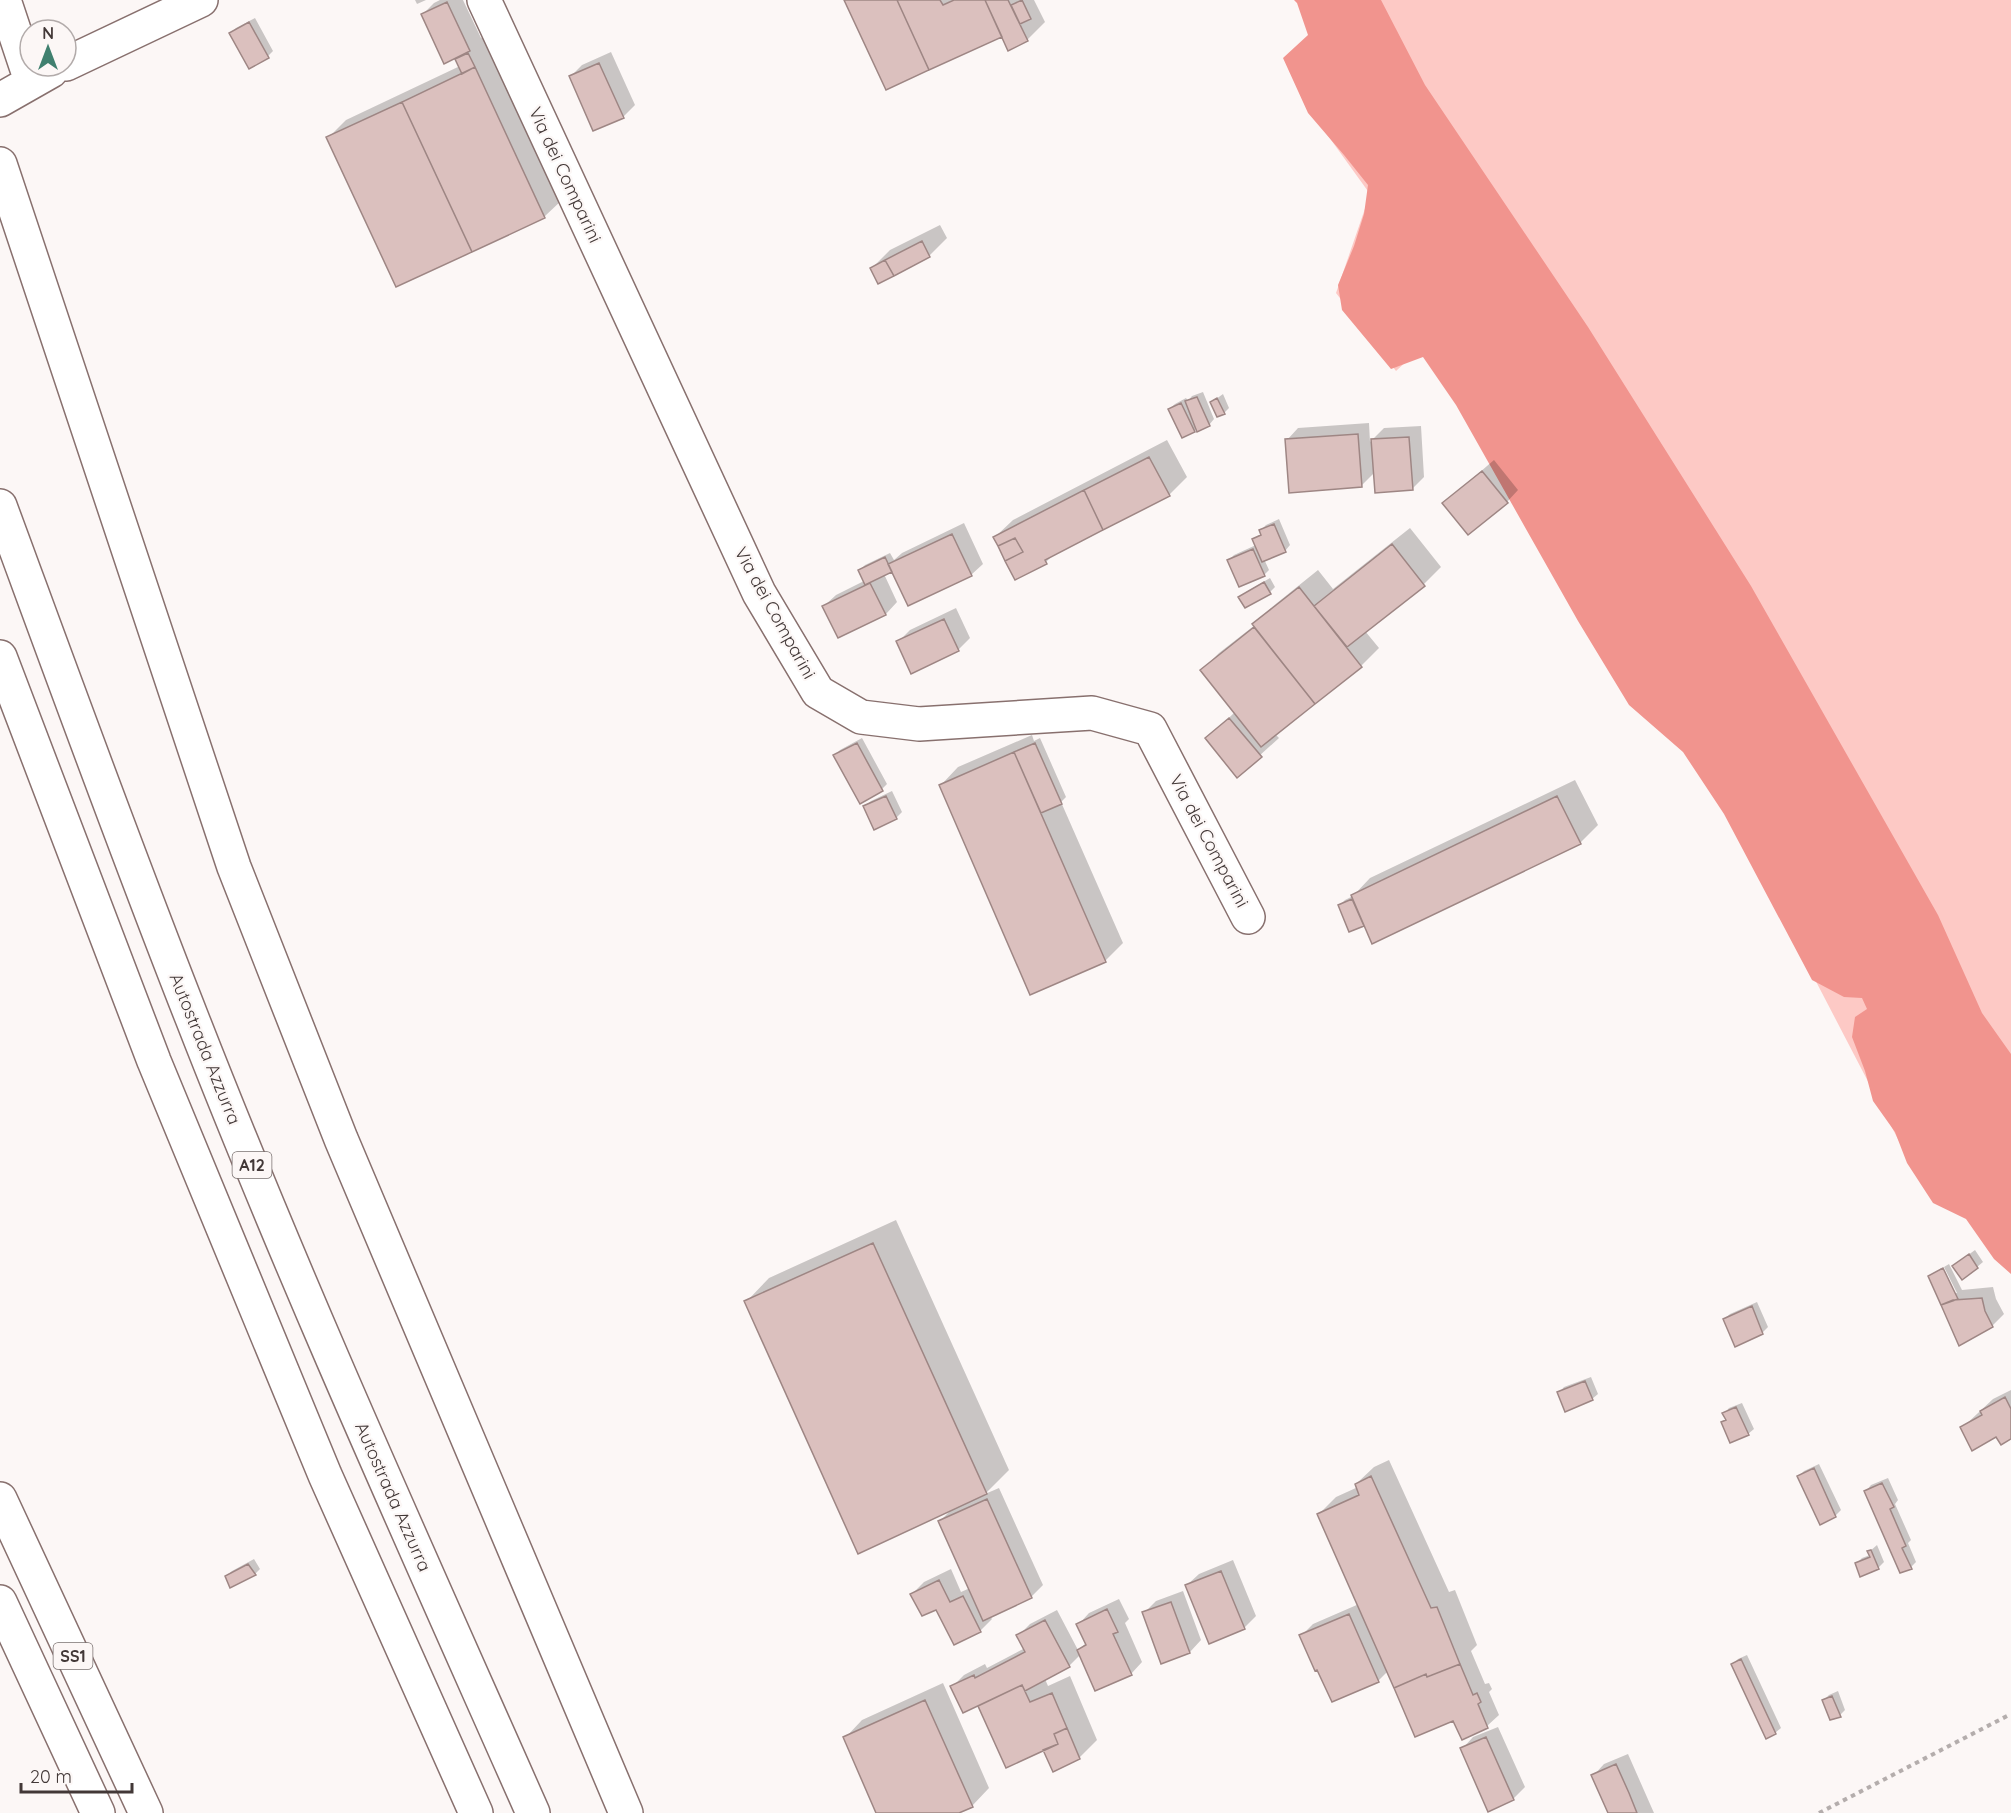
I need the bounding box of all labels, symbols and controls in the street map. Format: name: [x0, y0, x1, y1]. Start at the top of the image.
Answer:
north arrow: [18, 18, 78, 78]
text: N: [42, 23, 54, 43]
street label: Via dei Comparini: [524, 103, 607, 246]
street label: Via dei Comparini: [730, 543, 821, 683]
street label: Via dei Comparini: [1165, 770, 1254, 911]
street label: Autostrada Azzurra: [165, 970, 246, 1128]
road number: A12: [232, 1152, 272, 1178]
street label: Autostrada Azzurra: [350, 1419, 437, 1575]
road number: SS1: [54, 1643, 92, 1669]
scale bar: [21, 1756, 132, 1794]
text: 20 m: [30, 1765, 72, 1788]

